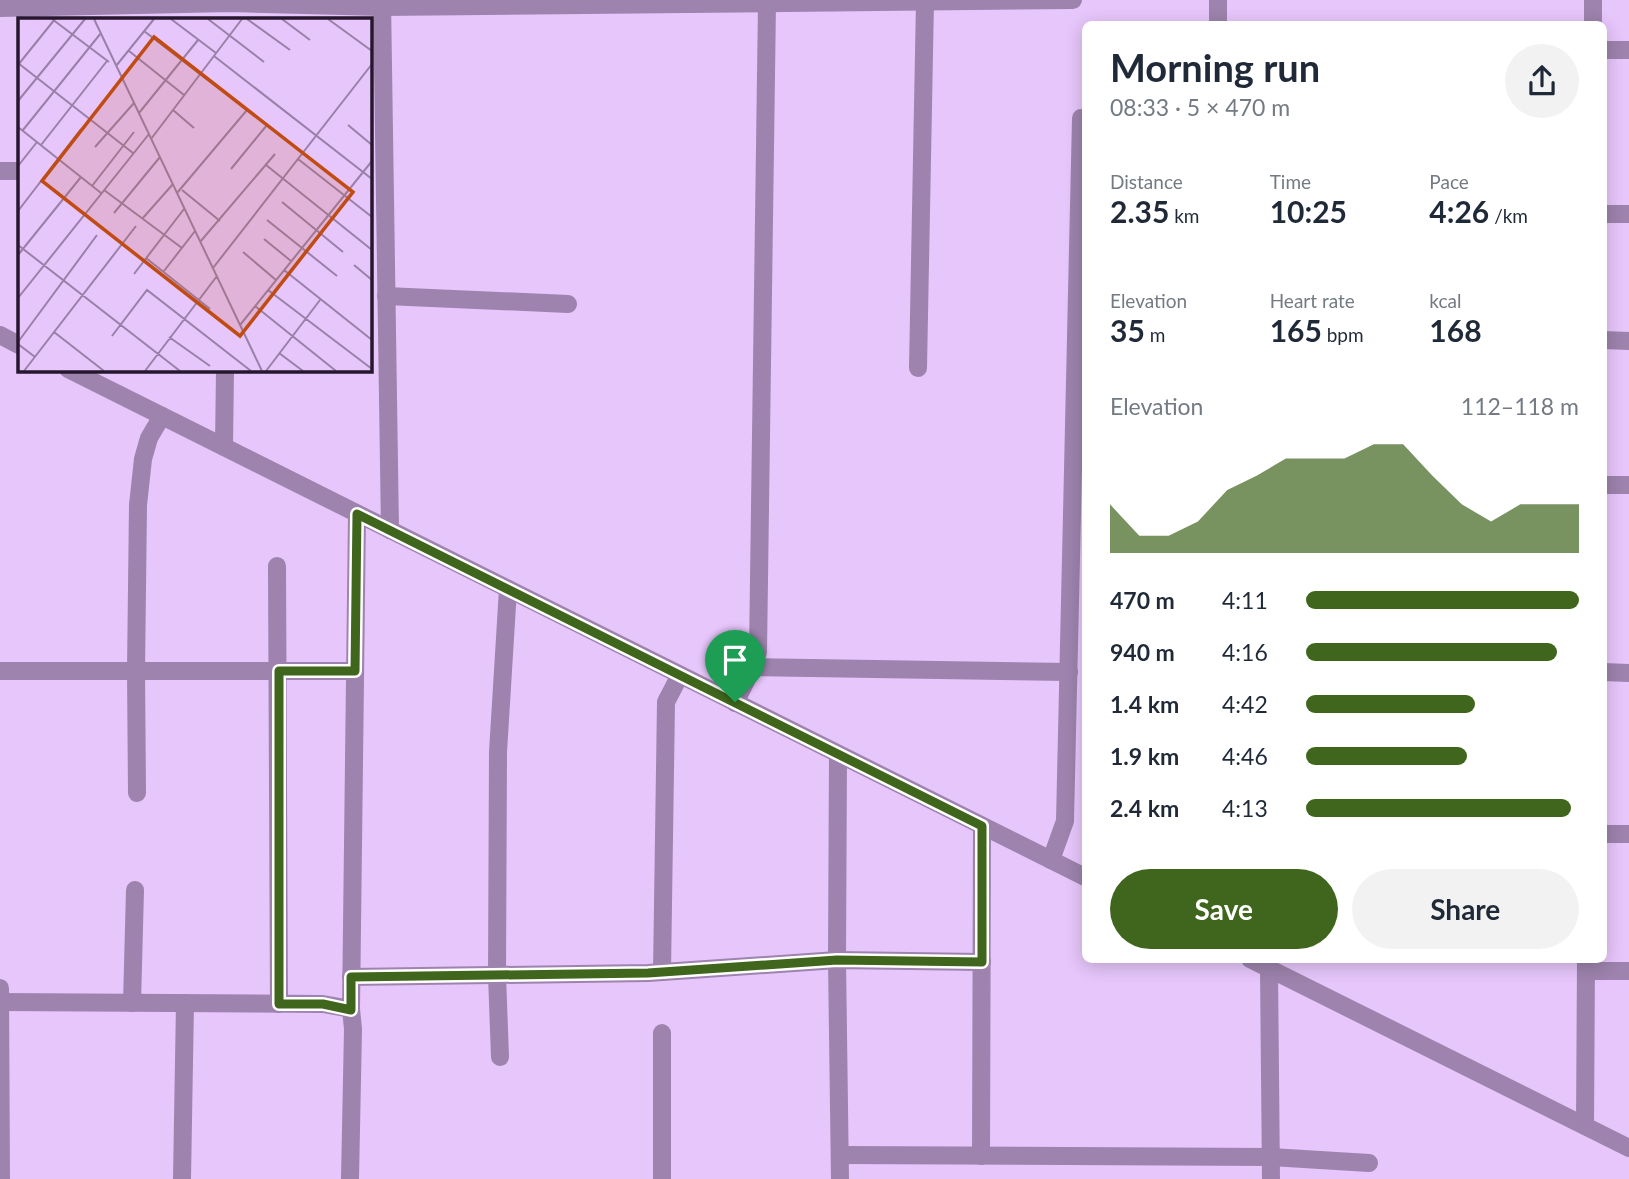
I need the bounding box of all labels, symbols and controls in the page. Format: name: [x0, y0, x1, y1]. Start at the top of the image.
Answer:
inset map: [18, 18, 371, 371]
text: Morning run: [1110, 44, 1320, 90]
button: share: [1505, 44, 1579, 118]
text: 08:33 · 5 × 470 m: [1110, 93, 1290, 121]
text: Distance: [1110, 170, 1183, 193]
text: Time: [1270, 170, 1311, 193]
text: Pace: [1429, 170, 1469, 193]
text: 2.35: [1110, 193, 1169, 229]
text: 10:25: [1270, 193, 1347, 229]
text: 4:26: [1429, 193, 1489, 229]
text: km: [1169, 204, 1199, 227]
text: /km: [1489, 204, 1528, 227]
text: Elevation: [1110, 289, 1187, 312]
text: Heart rate: [1270, 289, 1355, 312]
text: kcal: [1429, 289, 1461, 312]
text: 35: [1110, 312, 1145, 348]
text: 165: [1270, 312, 1322, 348]
text: 168: [1429, 312, 1482, 348]
text: m: [1145, 323, 1165, 346]
text: bpm: [1322, 323, 1364, 346]
text: Elevation: [1110, 392, 1203, 420]
text: 112–118 m: [1461, 392, 1579, 420]
text: 470 m: [1110, 586, 1175, 614]
text: 4:11: [1222, 586, 1268, 614]
pin: [705, 630, 765, 702]
text: 940 m: [1110, 638, 1175, 666]
text: 4:16: [1222, 638, 1268, 666]
icon: arrive: [716, 641, 754, 679]
text: 1.4 km: [1110, 690, 1179, 718]
text: 4:42: [1222, 690, 1268, 718]
text: 1.9 km: [1110, 742, 1179, 770]
text: 4:46: [1222, 742, 1268, 770]
text: 2.4 km: [1110, 794, 1179, 822]
text: 4:13: [1222, 794, 1268, 822]
button: Save: [1110, 869, 1338, 949]
button: Share: [1352, 869, 1579, 949]

